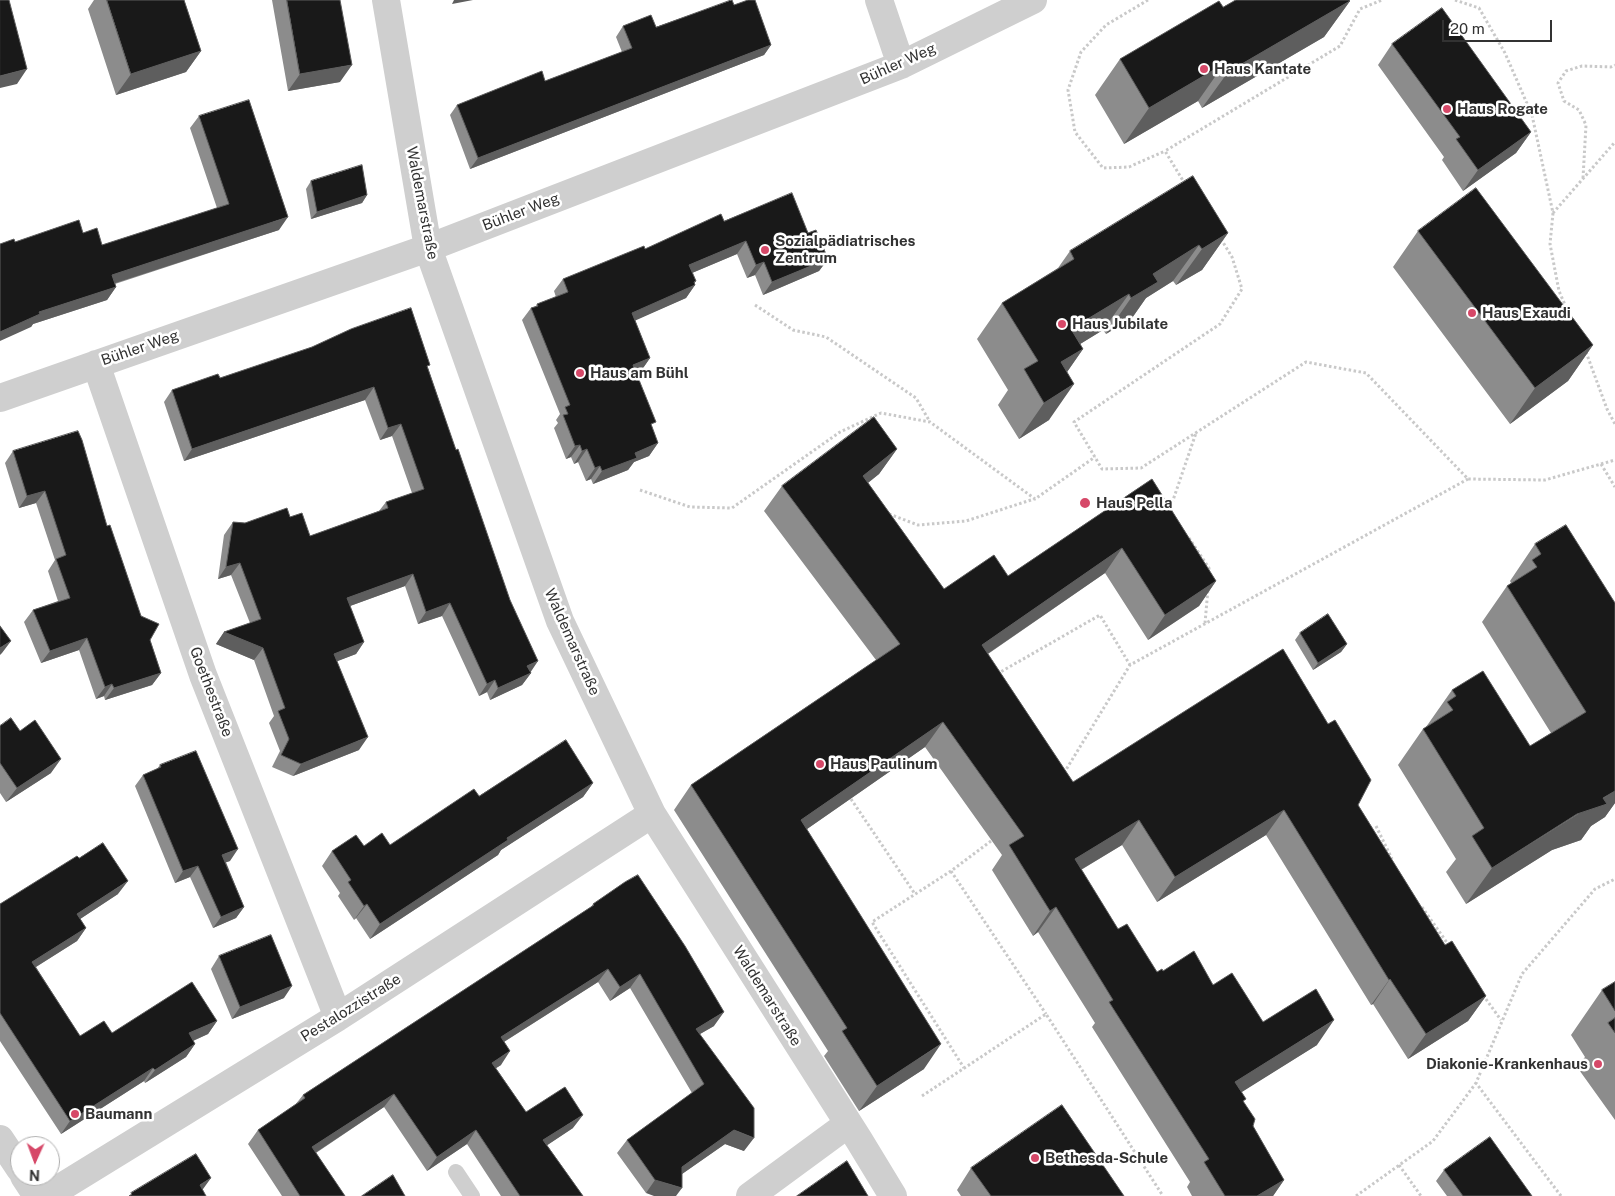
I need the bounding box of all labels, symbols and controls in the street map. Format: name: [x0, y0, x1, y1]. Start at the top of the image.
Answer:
scale bar: [1445, 10, 1555, 42]
text: 20 m: [1450, 20, 1485, 37]
street label: Bühler Weg: [857, 39, 939, 89]
place label: Haus Kantate: [1214, 60, 1311, 78]
marker: Haus Kantate: [1198, 63, 1210, 75]
place label: Haus Rogate: [1457, 100, 1548, 118]
marker: Haus Rogate: [1441, 103, 1453, 115]
street label: Waldemarstraße: [402, 145, 442, 261]
street label: Bühler Weg: [480, 189, 562, 235]
place label: Sozialpädiatrisches Zentrum: [775, 232, 915, 267]
marker: Sozialpädiatrisches Zentrum: [759, 244, 771, 256]
place label: Haus Exaudi: [1482, 304, 1571, 322]
marker: Haus Exaudi: [1466, 307, 1478, 319]
place label: Haus Jubilate: [1072, 315, 1168, 333]
marker: Haus Jubilate: [1056, 318, 1068, 330]
street label: Bühler Weg: [99, 326, 181, 370]
place label: Haus am Bühl: [590, 364, 689, 382]
marker: Haus am Bühl: [574, 367, 586, 379]
place label: Haus Pella: [1096, 494, 1172, 512]
marker: Haus Pella: [1078, 496, 1092, 510]
street label: Waldemarstraße: [540, 586, 604, 698]
street label: Goethestraße: [186, 644, 236, 740]
place label: Haus Paulinum: [830, 755, 937, 773]
marker: Haus Paulinum: [814, 758, 826, 770]
street label: Waldemarstraße: [729, 942, 805, 1050]
street label: Pestalozzistraße: [298, 970, 404, 1046]
place label: Diakonie-Krankenhaus: [1426, 1055, 1588, 1073]
marker: Diakonie-Krankenhaus: [1592, 1058, 1604, 1070]
place label: Baumann: [85, 1105, 152, 1123]
marker: Baumann: [69, 1108, 81, 1120]
north arrow: [10, 1136, 60, 1186]
place label: Bethesda-Schule: [1045, 1149, 1168, 1167]
marker: Bethesda-Schule: [1029, 1152, 1041, 1164]
text: N: [29, 1167, 40, 1183]

